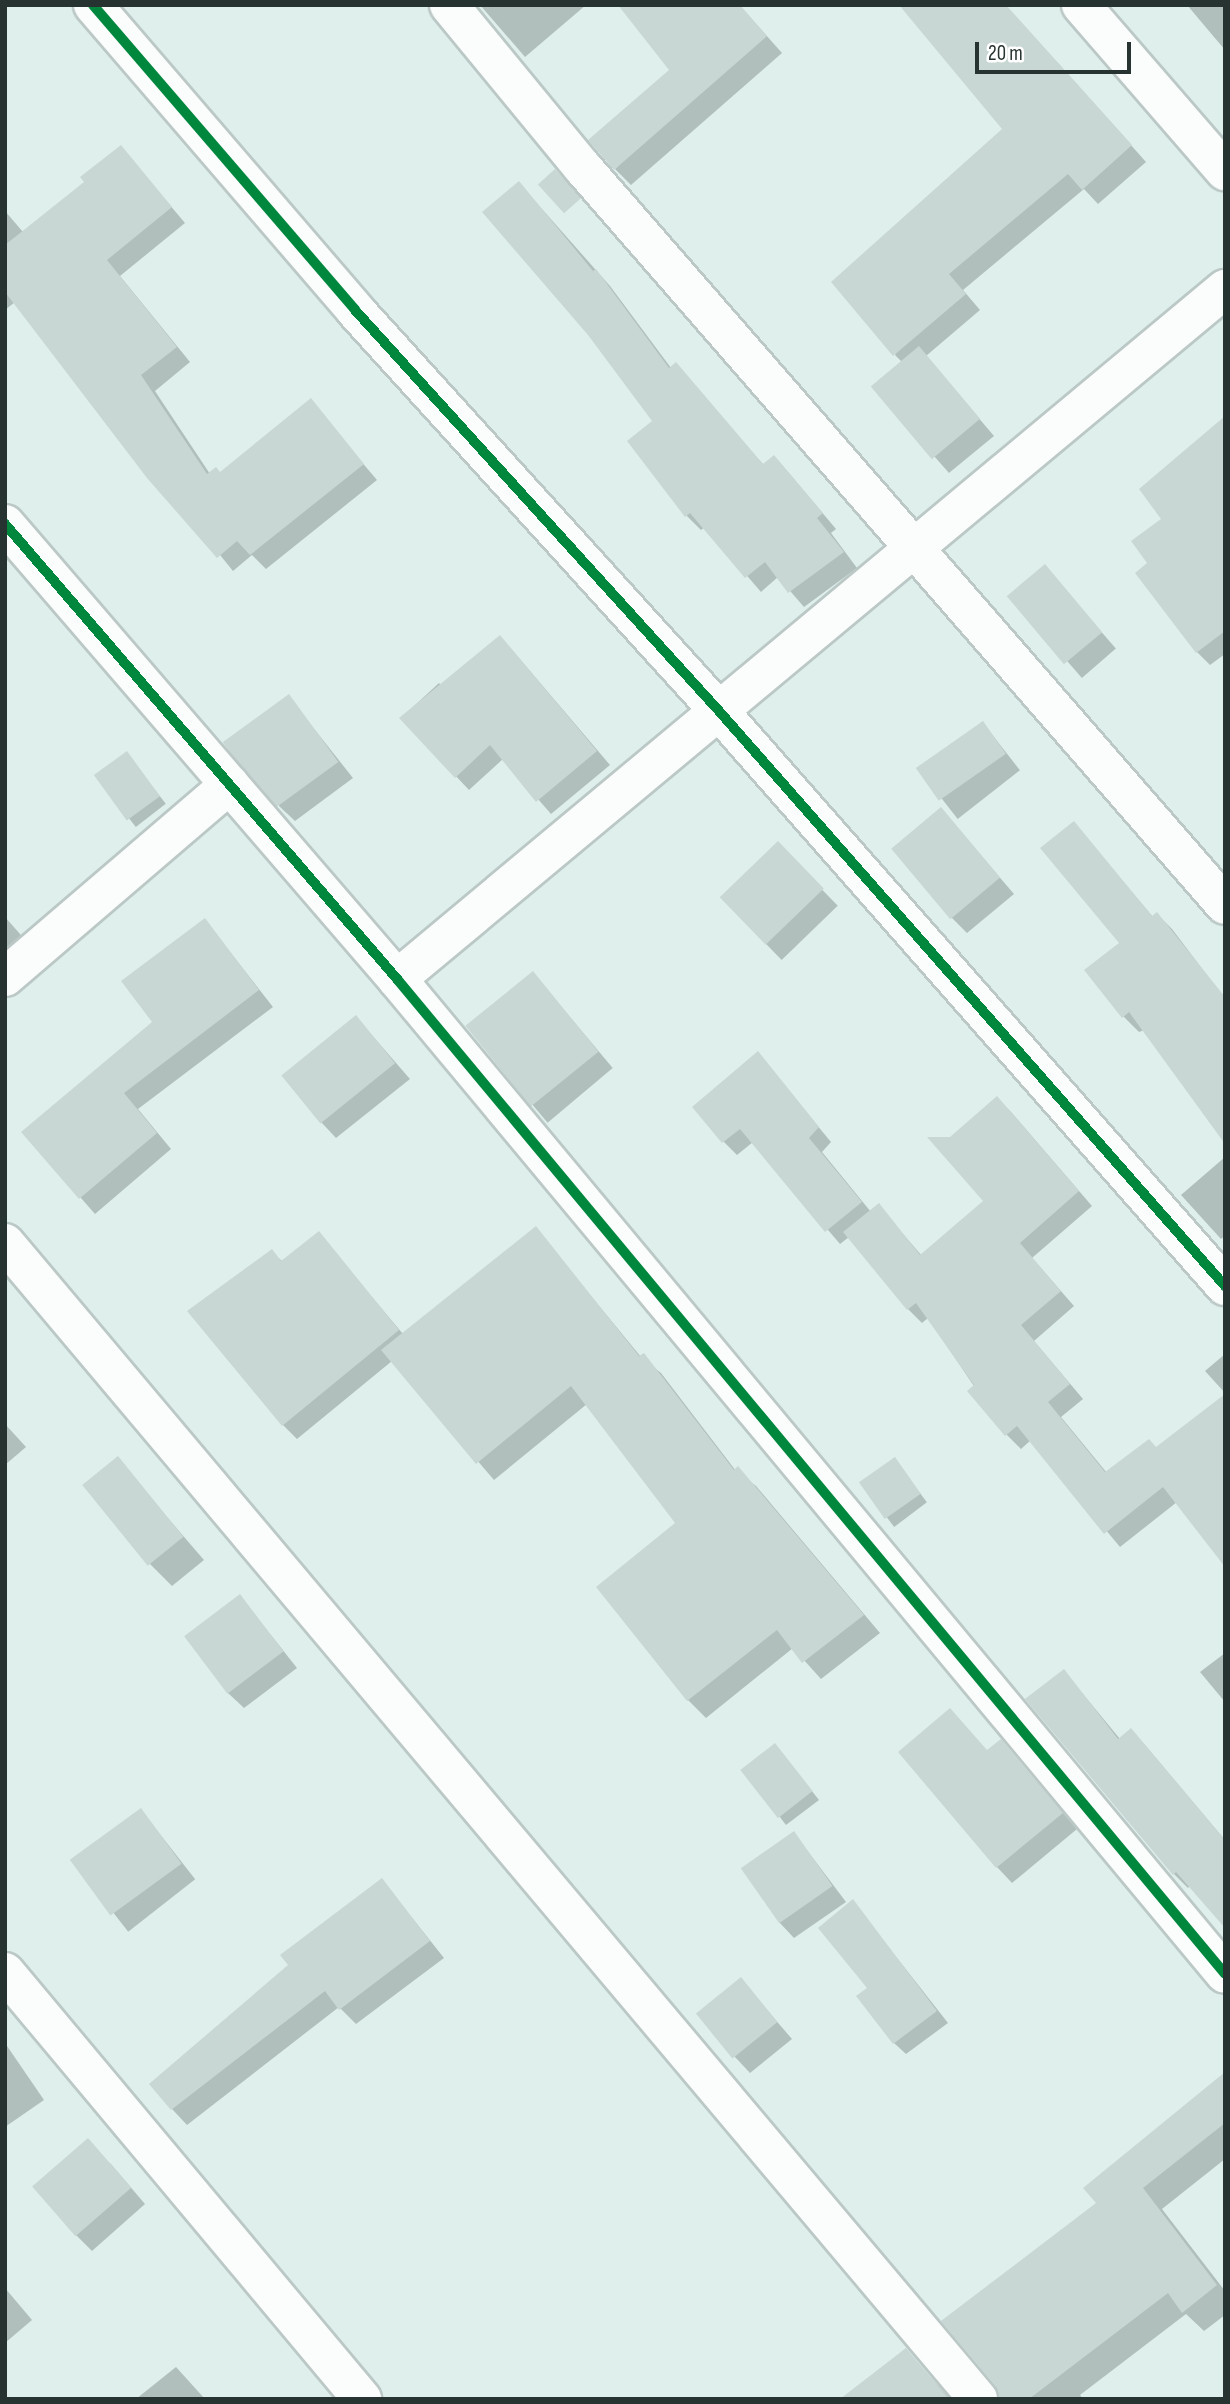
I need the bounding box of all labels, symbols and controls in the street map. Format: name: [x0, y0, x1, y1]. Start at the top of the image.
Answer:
scale bar: [978, 28, 1134, 72]
text: 20 m: [988, 41, 1023, 66]

